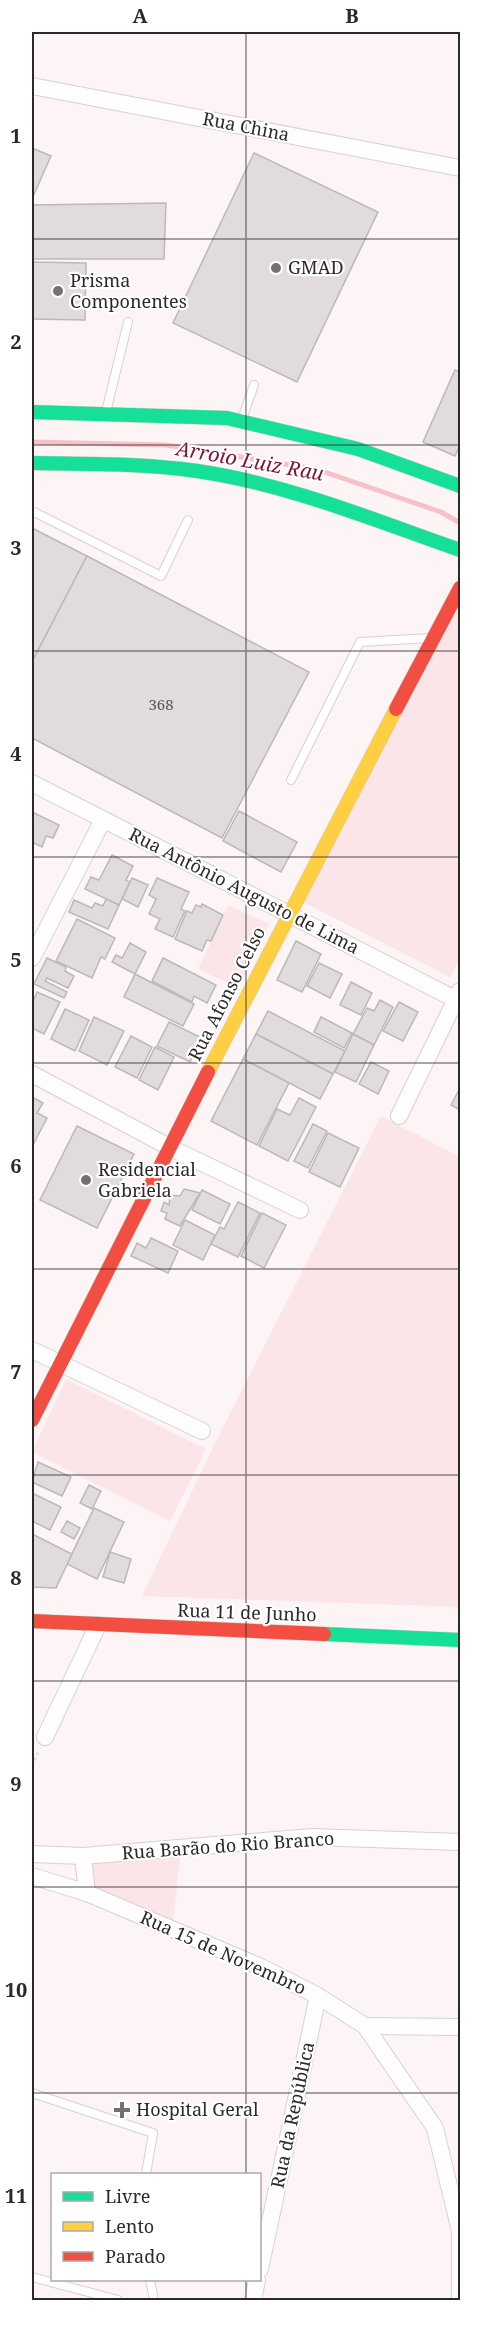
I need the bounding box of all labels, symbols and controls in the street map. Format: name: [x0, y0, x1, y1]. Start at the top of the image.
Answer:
text: A: [132, 2, 148, 29]
text: B: [345, 2, 359, 29]
street label: Rua China: [201, 106, 292, 146]
text: 1: [10, 122, 22, 149]
place label: GMAD: [288, 255, 344, 279]
marker: GMAD: [269, 261, 283, 275]
place label: Prisma Componentes: [70, 268, 187, 313]
marker: Prisma Componentes: [51, 284, 65, 298]
text: 2: [10, 328, 22, 355]
water label: Arroio Luiz Rau: [172, 434, 326, 487]
text: 3: [10, 534, 22, 561]
house number: 368: [148, 694, 174, 714]
text: 4: [10, 740, 22, 767]
street label: Rua Antônio Augusto de Lima: [125, 821, 364, 959]
street label: Rua Afonso Celso: [182, 922, 270, 1065]
text: 5: [10, 946, 22, 973]
text: 6: [10, 1152, 22, 1179]
place label: Residencial Gabriela: [98, 1157, 196, 1202]
marker: Residencial Gabriela: [79, 1173, 93, 1187]
text: 7: [10, 1358, 22, 1385]
text: 8: [10, 1564, 22, 1591]
street label: Rua 11 de Junho: [177, 1598, 317, 1626]
text: 9: [10, 1770, 22, 1797]
street label: Rua Barão do Rio Branco: [121, 1826, 335, 1864]
street label: Rua 15 de Novembro: [137, 1905, 310, 2000]
text: 10: [5, 1976, 27, 2003]
street label: Rua da República: [265, 2039, 319, 2190]
place label: Hospital Geral: [136, 2097, 259, 2121]
marker: Hospital Geral: [113, 2101, 131, 2119]
legend: [51, 2173, 261, 2281]
text: 11: [5, 2182, 27, 2209]
text: Livre: [105, 2184, 151, 2208]
text: Lento: [105, 2214, 154, 2238]
text: Parado: [105, 2244, 166, 2268]

